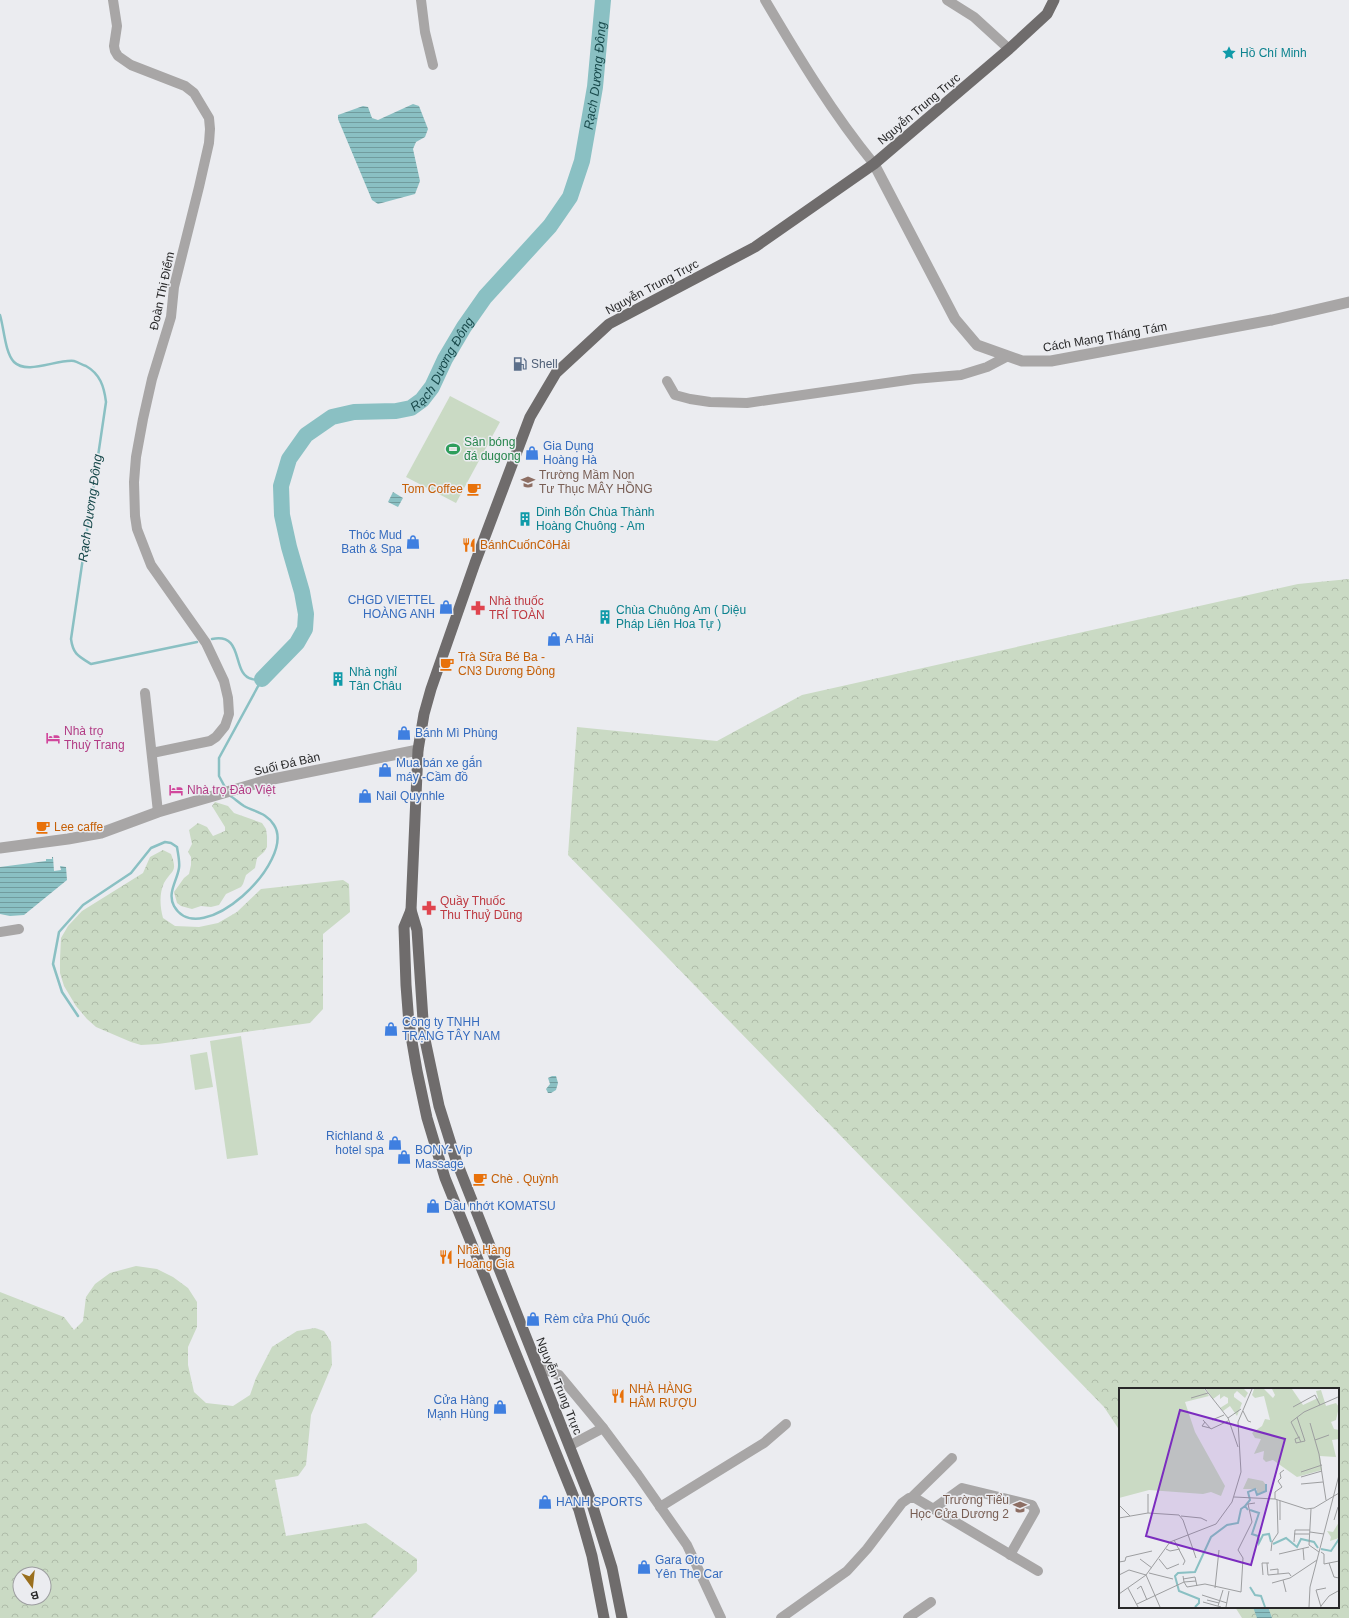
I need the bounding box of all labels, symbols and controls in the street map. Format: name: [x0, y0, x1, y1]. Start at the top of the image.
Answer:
water label: Rạch Dương Đông: [580, 20, 609, 131]
place icon: Hồ Chí Minh: [1221, 45, 1237, 61]
place label: Hồ Chí Minh: [1240, 46, 1307, 60]
street label: Nguyễn Trung Trực: [874, 70, 963, 148]
street label: Đoàn Thị Điểm: [147, 251, 177, 331]
street label: Nguyễn Trung Trực: [603, 256, 701, 317]
water label: Rạch Dương Đông: [407, 313, 477, 414]
street label: Cách Mạng Tháng Tám: [1042, 319, 1168, 355]
fuel station icon: Shell: [512, 356, 528, 372]
place label: Shell: [531, 357, 558, 371]
place label: Sân bóng đá dugong: [464, 435, 521, 463]
place label: Gia Dụng Hoàng Hà: [543, 439, 597, 467]
sports icon: Sân bóng đá dugong: [445, 441, 461, 457]
shop icon: Gia Dụng Hoàng Hà: [524, 445, 540, 461]
water label: Rạch Dương Đông: [75, 452, 105, 563]
place label: Trường Mầm Non Tư Thục MÂY HỒNG: [539, 468, 653, 496]
school or university icon: Trường Mầm Non Tư Thục MÂY HỒNG: [520, 474, 536, 490]
cafe icon: Tom Coffee: [466, 481, 482, 497]
place label: Tom Coffee: [402, 482, 463, 496]
place label: Dinh Bổn Chùa Thành Hoàng Chuông - Am: [536, 505, 655, 533]
building icon: Dinh Bổn Chùa Thành Hoàng Chuông - Am: [517, 511, 533, 527]
place label: Thóc Mud Bath & Spa: [341, 528, 402, 556]
shop icon: Thóc Mud Bath & Spa: [405, 534, 421, 550]
restaurant icon: BánhCuốnCôHải: [461, 537, 477, 553]
place label: BánhCuốnCôHải: [480, 538, 570, 552]
place label: CHGD VIETTEL HOÀNG ANH: [348, 593, 435, 621]
place label: Nhà thuốc TRÍ TOÀN: [489, 594, 545, 622]
shop icon: CHGD VIETTEL HOÀNG ANH: [438, 599, 454, 615]
pharmacy icon: Nhà thuốc TRÍ TOÀN: [470, 600, 486, 616]
place label: Chùa Chuông Am ( Diệu Pháp Liên Hoa Tự ): [616, 603, 746, 631]
building icon: Chùa Chuông Am ( Diệu Pháp Liên Hoa Tự ): [597, 609, 613, 625]
shop icon: A Hải: [546, 631, 562, 647]
place label: A Hải: [565, 632, 594, 646]
place label: Trà Sữa Bé Ba - CN3 Dương Đông: [458, 650, 555, 678]
cafe icon: Trà Sữa Bé Ba - CN3 Dương Đông: [439, 656, 455, 672]
place label: Nhà nghỉ Tân Châu: [349, 665, 402, 693]
building icon: Nhà nghỉ Tân Châu: [330, 671, 346, 687]
place label: Nhà trọ Thuỳ Trang: [64, 724, 125, 752]
shop icon: Bánh Mì Phùng: [396, 725, 412, 741]
place label: Bánh Mì Phùng: [415, 726, 498, 740]
hotel icon: Nhà trọ Thuỳ Trang: [45, 730, 61, 746]
street label: Suối Đá Bàn: [253, 750, 321, 778]
place label: Mua bán xe gắn máy -Cầm đồ: [396, 755, 482, 784]
shop icon: Mua bán xe gắn máy -Cầm đồ: [377, 762, 393, 778]
hotel icon: Nhà trọ Đảo Việt: [168, 782, 184, 798]
place label: Nhà trọ Đảo Việt: [187, 783, 276, 797]
shop icon: Nail Quynhle: [357, 788, 373, 804]
place label: Nail Quynhle: [376, 789, 445, 803]
cafe icon: Lee caffe: [35, 819, 51, 835]
place label: Lee caffe: [54, 820, 103, 834]
place label: Quầy Thuốc Thu Thuỷ Dũng: [440, 894, 523, 922]
pharmacy icon: Quầy Thuốc Thu Thuỷ Dũng: [421, 900, 437, 916]
place label: Công ty TNHH TRẠNG TÂY NAM: [402, 1015, 500, 1043]
shop icon: Công ty TNHH TRẠNG TÂY NAM: [383, 1021, 399, 1037]
place label: Richland & hotel spa: [326, 1129, 384, 1157]
shop icon: Richland & hotel spa: [387, 1135, 403, 1151]
place label: BONY- Vip Massage: [415, 1143, 473, 1171]
shop icon: BONY- Vip Massage: [396, 1149, 412, 1165]
cafe icon: Chè . Quỳnh: [472, 1171, 488, 1187]
place label: Chè . Quỳnh: [491, 1172, 558, 1186]
shop icon: Dầu nhớt KOMATSU: [425, 1198, 441, 1214]
place label: Dầu nhớt KOMATSU: [444, 1199, 556, 1213]
place label: Nhà Hàng Hoàng Gia: [457, 1243, 515, 1271]
restaurant icon: Nhà Hàng Hoàng Gia: [438, 1249, 454, 1265]
shop icon: Rèm cửa Phú Quốc: [525, 1311, 541, 1327]
place label: Rèm cửa Phú Quốc: [544, 1312, 650, 1326]
street label: Nguyễn Trung Trực: [533, 1335, 586, 1437]
place label: NHÀ HÀNG HÂM RƯỢU: [629, 1381, 697, 1410]
restaurant icon: NHÀ HÀNG HÂM RƯỢU: [610, 1388, 626, 1404]
inset map: [1119, 1388, 1339, 1608]
place label: Cửa Hàng Mạnh Hùng: [427, 1393, 489, 1421]
shop icon: Cửa Hàng Mạnh Hùng: [492, 1399, 508, 1415]
place label: Trường Tiểu Học Cửa Dương 2: [910, 1493, 1009, 1521]
shop icon: HANH SPORTS: [537, 1494, 553, 1510]
place label: HANH SPORTS: [556, 1495, 642, 1509]
school or university icon: Trường Tiểu Học Cửa Dương 2: [1012, 1499, 1028, 1515]
place label: Gara Oto Yên The Car: [655, 1553, 723, 1581]
shop icon: Gara Oto Yên The Car: [636, 1559, 652, 1575]
north arrow: [12, 1566, 52, 1606]
text: B: [29, 1589, 40, 1602]

